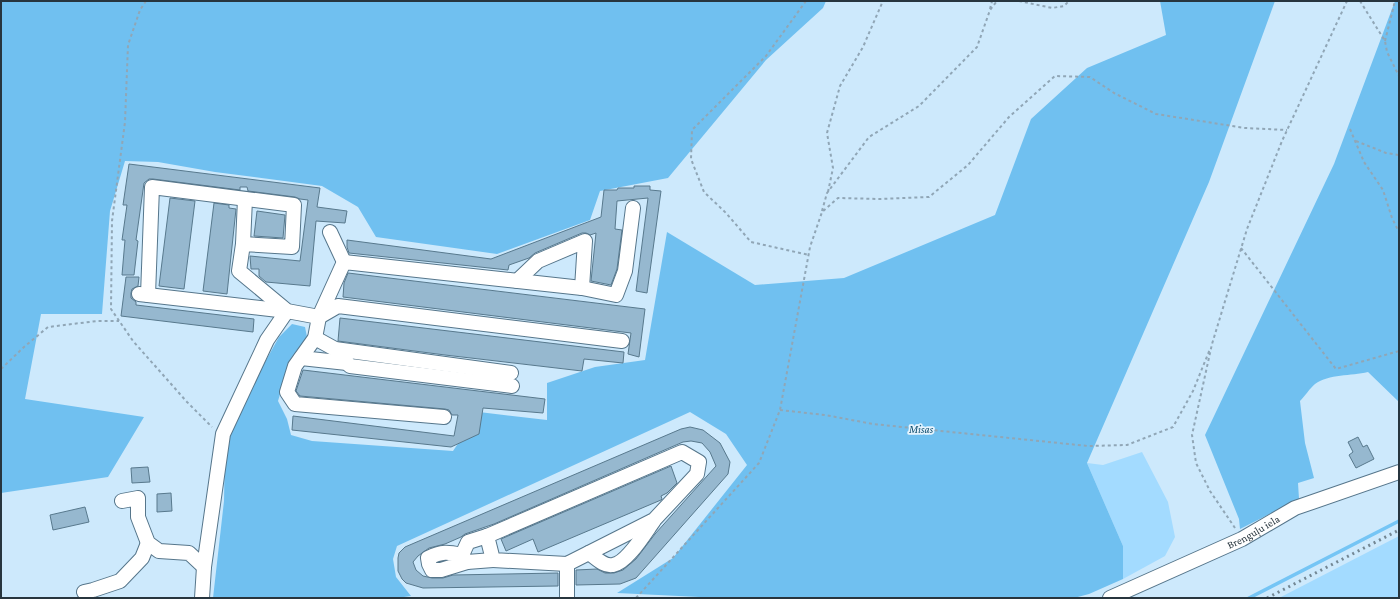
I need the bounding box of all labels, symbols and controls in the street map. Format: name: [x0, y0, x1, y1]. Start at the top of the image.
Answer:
park label: Misas: [908, 423, 934, 435]
street label: Brenguļu iela: [1225, 512, 1282, 551]

